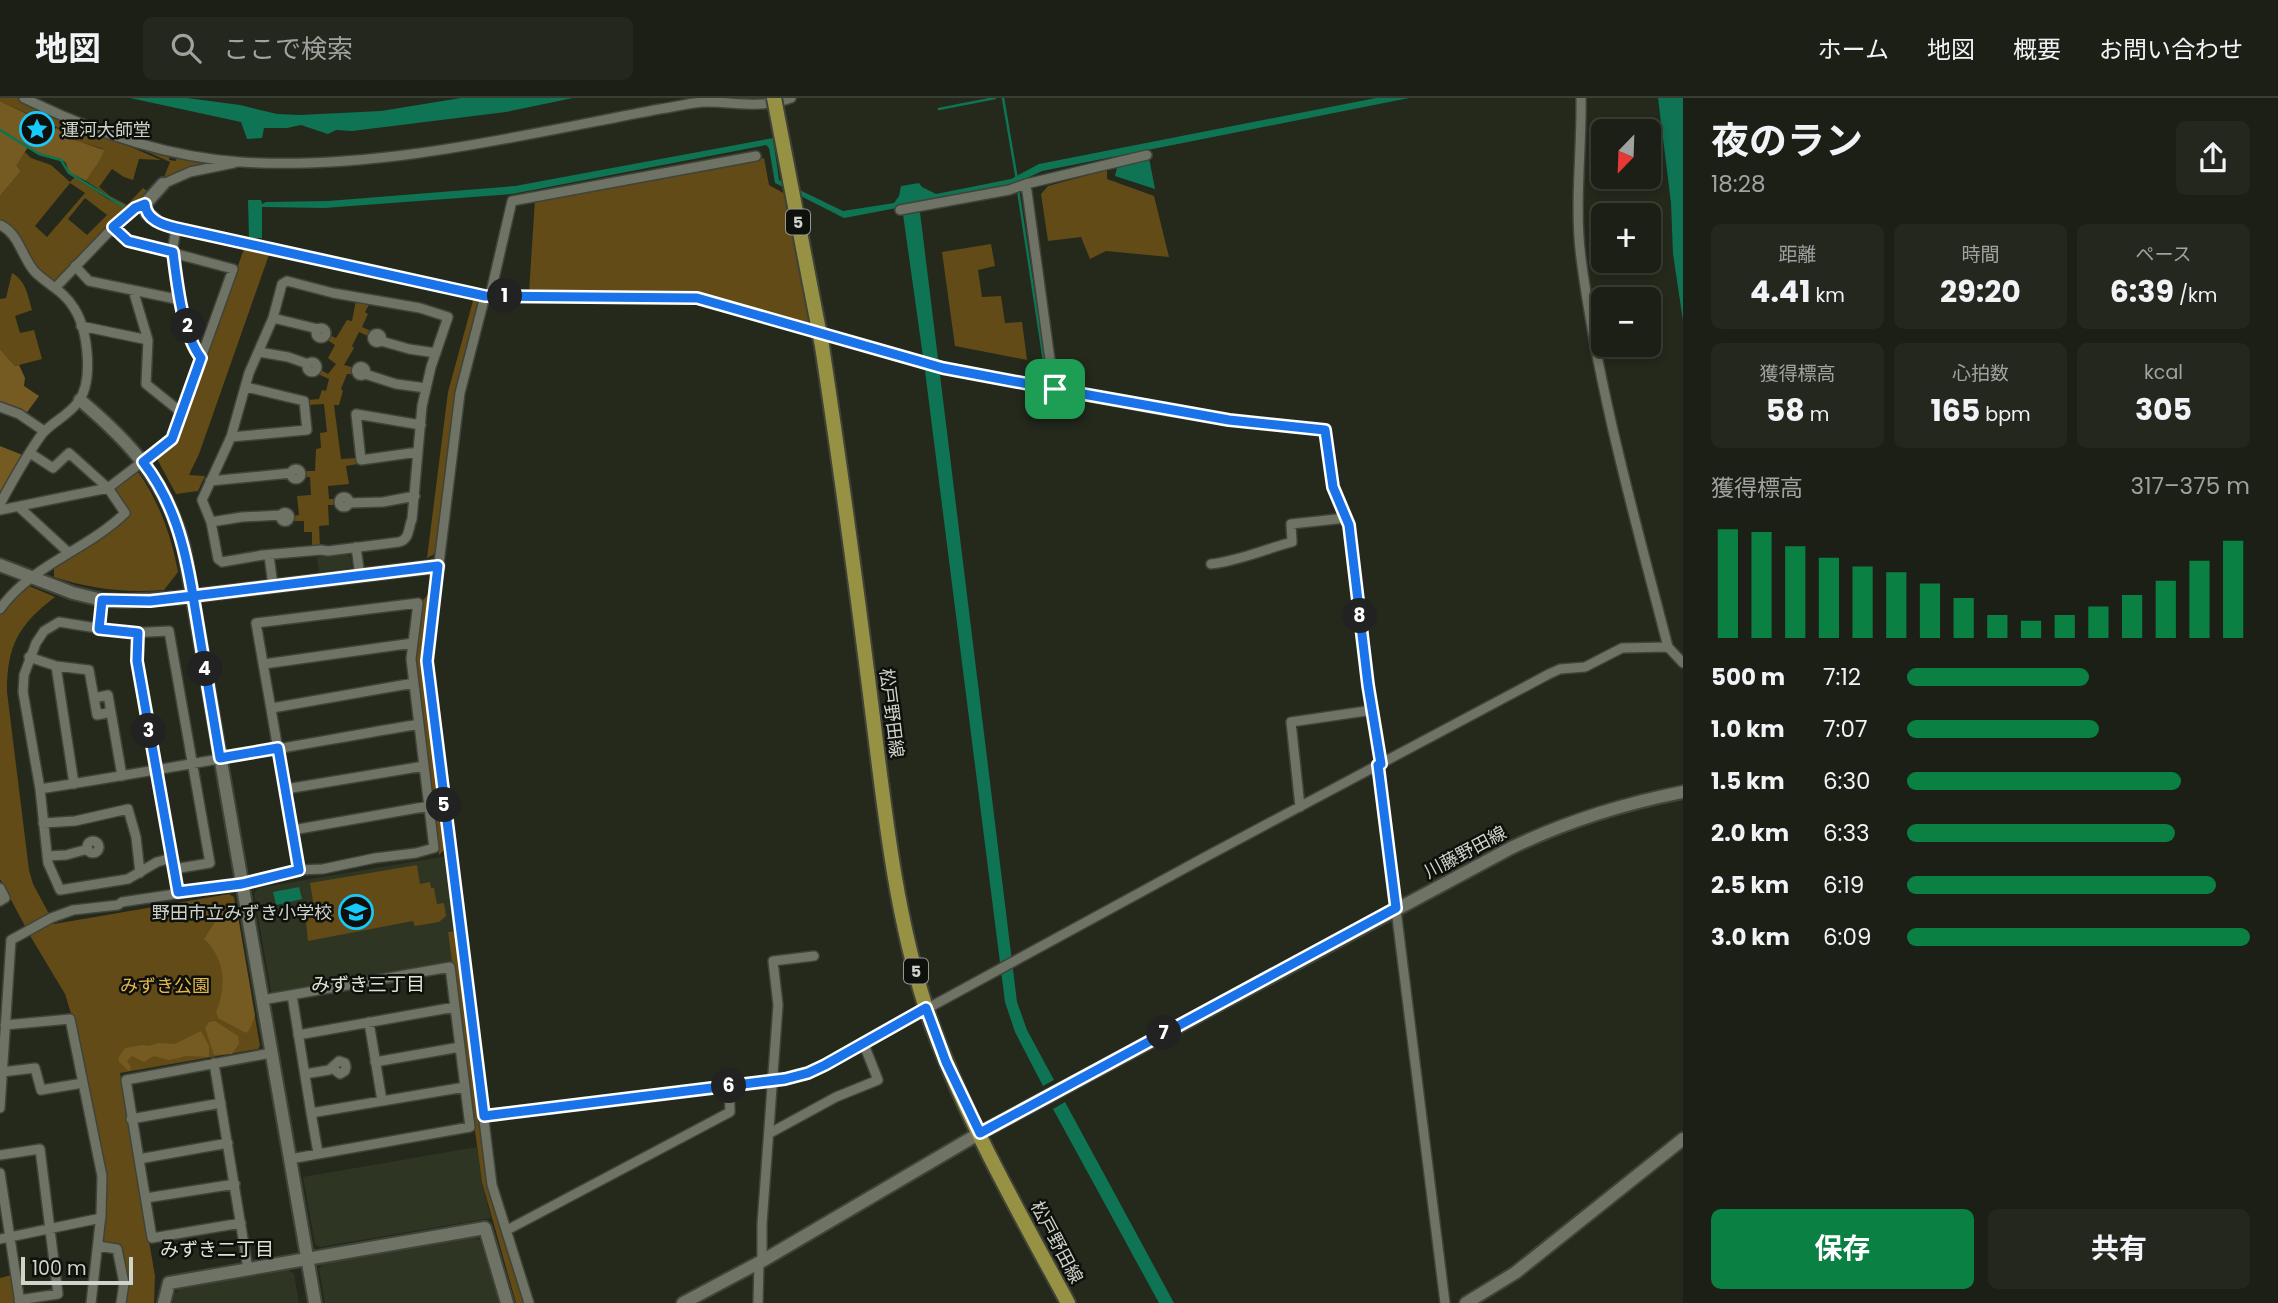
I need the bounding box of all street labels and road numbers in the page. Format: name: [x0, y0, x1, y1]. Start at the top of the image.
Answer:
road number: 5: [786, 210, 810, 234]
street label: 松戸野田線: [874, 667, 910, 759]
street label: 川藤野田線: [1419, 820, 1511, 884]
road number: 5: [904, 958, 928, 984]
street label: 松戸野田線: [1025, 1196, 1089, 1288]

